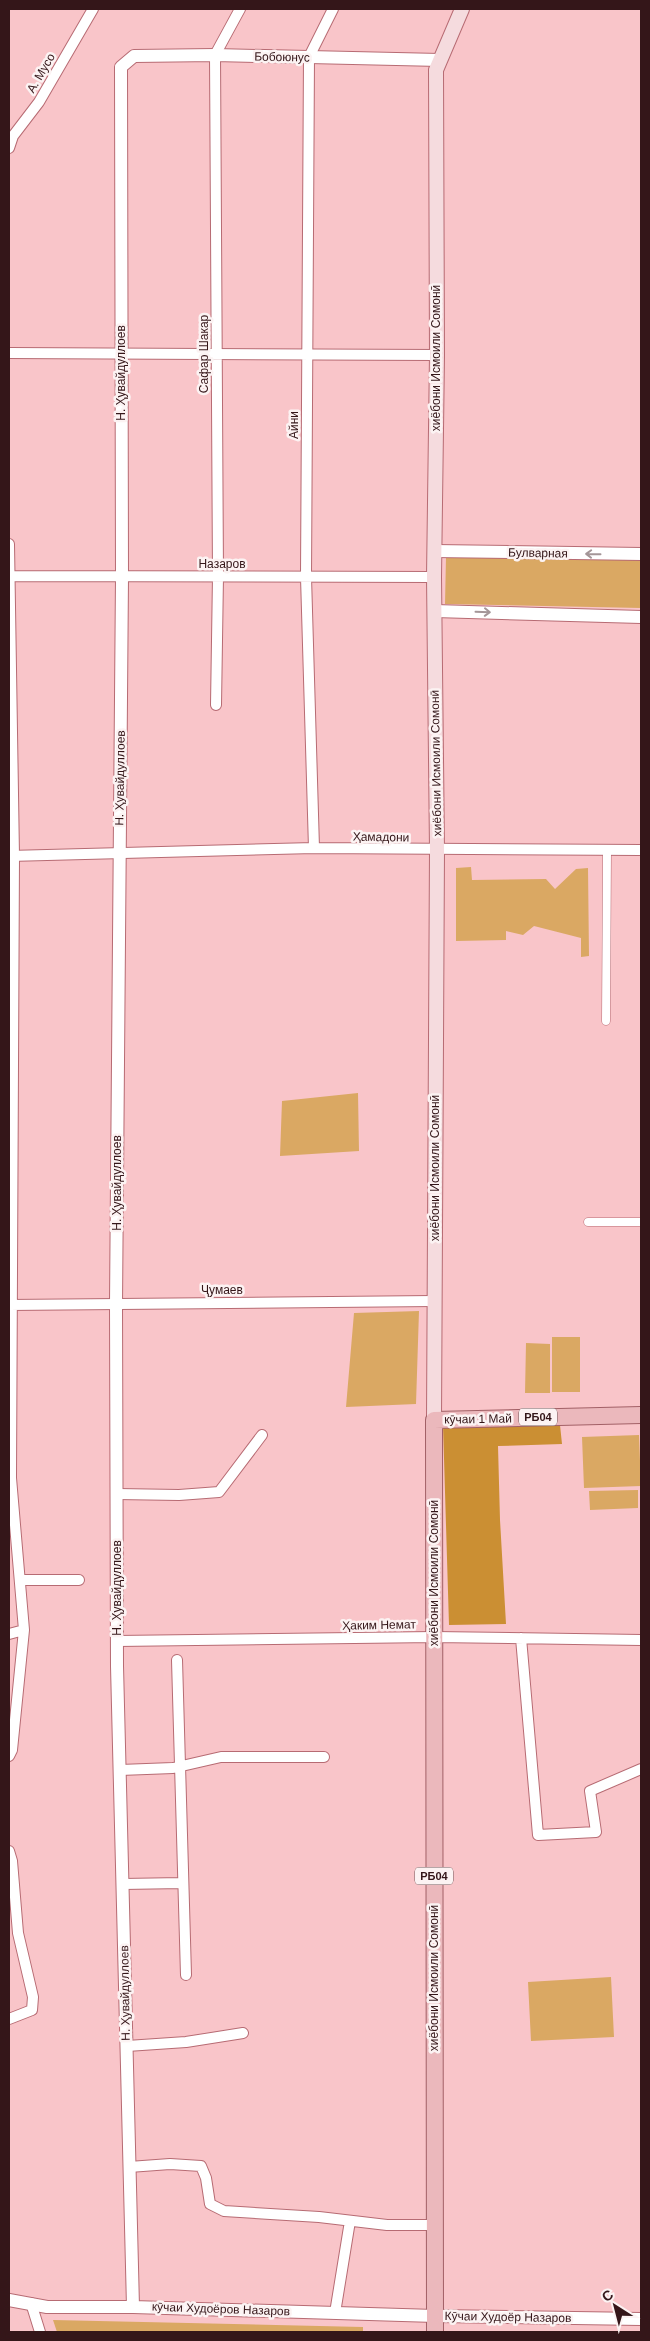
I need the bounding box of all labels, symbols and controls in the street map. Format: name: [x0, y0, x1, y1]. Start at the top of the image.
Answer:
street label: А. Мусо: [24, 50, 58, 95]
street label: Бобоюнус: [254, 50, 310, 64]
street label: хиёбони Исмоили Сомонӣ: [429, 285, 443, 431]
street label: Сафар Шакар: [197, 314, 211, 393]
street label: Н. Ҳувайдуллоев: [114, 325, 128, 421]
street label: Айни: [287, 411, 301, 439]
street label: Булварная: [508, 545, 568, 561]
one-way arrow: [585, 549, 601, 559]
street label: Назаров: [198, 557, 246, 571]
one-way arrow: [475, 607, 491, 617]
street label: хиёбони Исмоили Сомонӣ: [428, 690, 444, 836]
street label: Н. Ҳувайдуллоев: [112, 730, 128, 826]
street label: Ҳамадони: [353, 830, 409, 844]
street label: хиёбони Исмоили Сомонӣ: [428, 1095, 442, 1241]
street label: Н. Ҳувайдуллоев: [110, 1135, 124, 1231]
street label: Ҷумаев: [201, 1283, 243, 1297]
road number: РБ04: [519, 1408, 557, 1425]
street label: кӯчаи 1 Май: [444, 1411, 512, 1427]
street label: хиёбони Исмоили Сомонӣ: [427, 1500, 441, 1646]
street label: Н. Ҳувайдуллоев: [110, 1540, 124, 1636]
street label: Ҳаким Немат: [342, 1617, 416, 1633]
road number: РБ04: [415, 1868, 453, 1884]
street label: хиёбони Исмоили Сомонӣ: [427, 1905, 441, 2051]
street label: Н. Ҳувайдуллоев: [117, 1945, 133, 2041]
north arrow: [590, 2281, 640, 2331]
text: С: [599, 2286, 616, 2305]
street label: кӯчаи Худоёров Назаров: [152, 2300, 290, 2318]
street label: Кӯчаи Худоёр Назаров: [445, 2309, 571, 2325]

